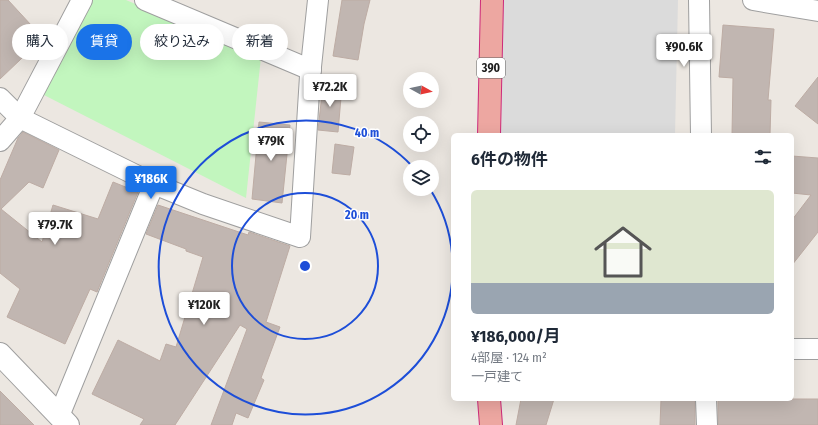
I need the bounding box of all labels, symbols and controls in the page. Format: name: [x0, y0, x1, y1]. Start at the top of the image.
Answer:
chip: 購入: [12, 24, 68, 60]
chip: 賃貸: [76, 24, 132, 60]
chip: 絞り込み: [140, 24, 224, 60]
chip: 新着: [232, 24, 288, 60]
pin: ¥90.6K: [651, 34, 717, 68]
text: ¥90.6K: [665, 39, 703, 54]
road number: 390: [477, 58, 505, 78]
north arrow: [403, 72, 439, 108]
map controls: [403, 72, 439, 196]
pin: ¥72.2K: [297, 74, 363, 108]
text: ¥72.2K: [313, 79, 347, 94]
button: locate: [403, 116, 439, 152]
text: 40 m: [355, 126, 379, 140]
pin: ¥79K: [247, 128, 295, 162]
text: ¥79K: [258, 133, 284, 148]
icon: filters: [752, 146, 774, 168]
text: 6件の物件: [471, 149, 548, 170]
button: layers: [403, 160, 439, 196]
pin: ¥186K: [123, 166, 179, 200]
text: ¥186K: [134, 171, 168, 186]
text: 20 m: [344, 208, 369, 222]
pin: ¥79.7K: [22, 212, 88, 246]
icon: home: [587, 216, 659, 288]
text: ¥79.7K: [38, 217, 72, 232]
centre of rings: [298, 259, 312, 273]
pin: ¥120K: [176, 292, 232, 326]
text: ¥120K: [188, 297, 220, 312]
text: ¥186,000/月: [471, 326, 561, 347]
text: 4部屋 · 124 m²: [471, 350, 547, 365]
text: 一戸建て: [471, 369, 523, 384]

